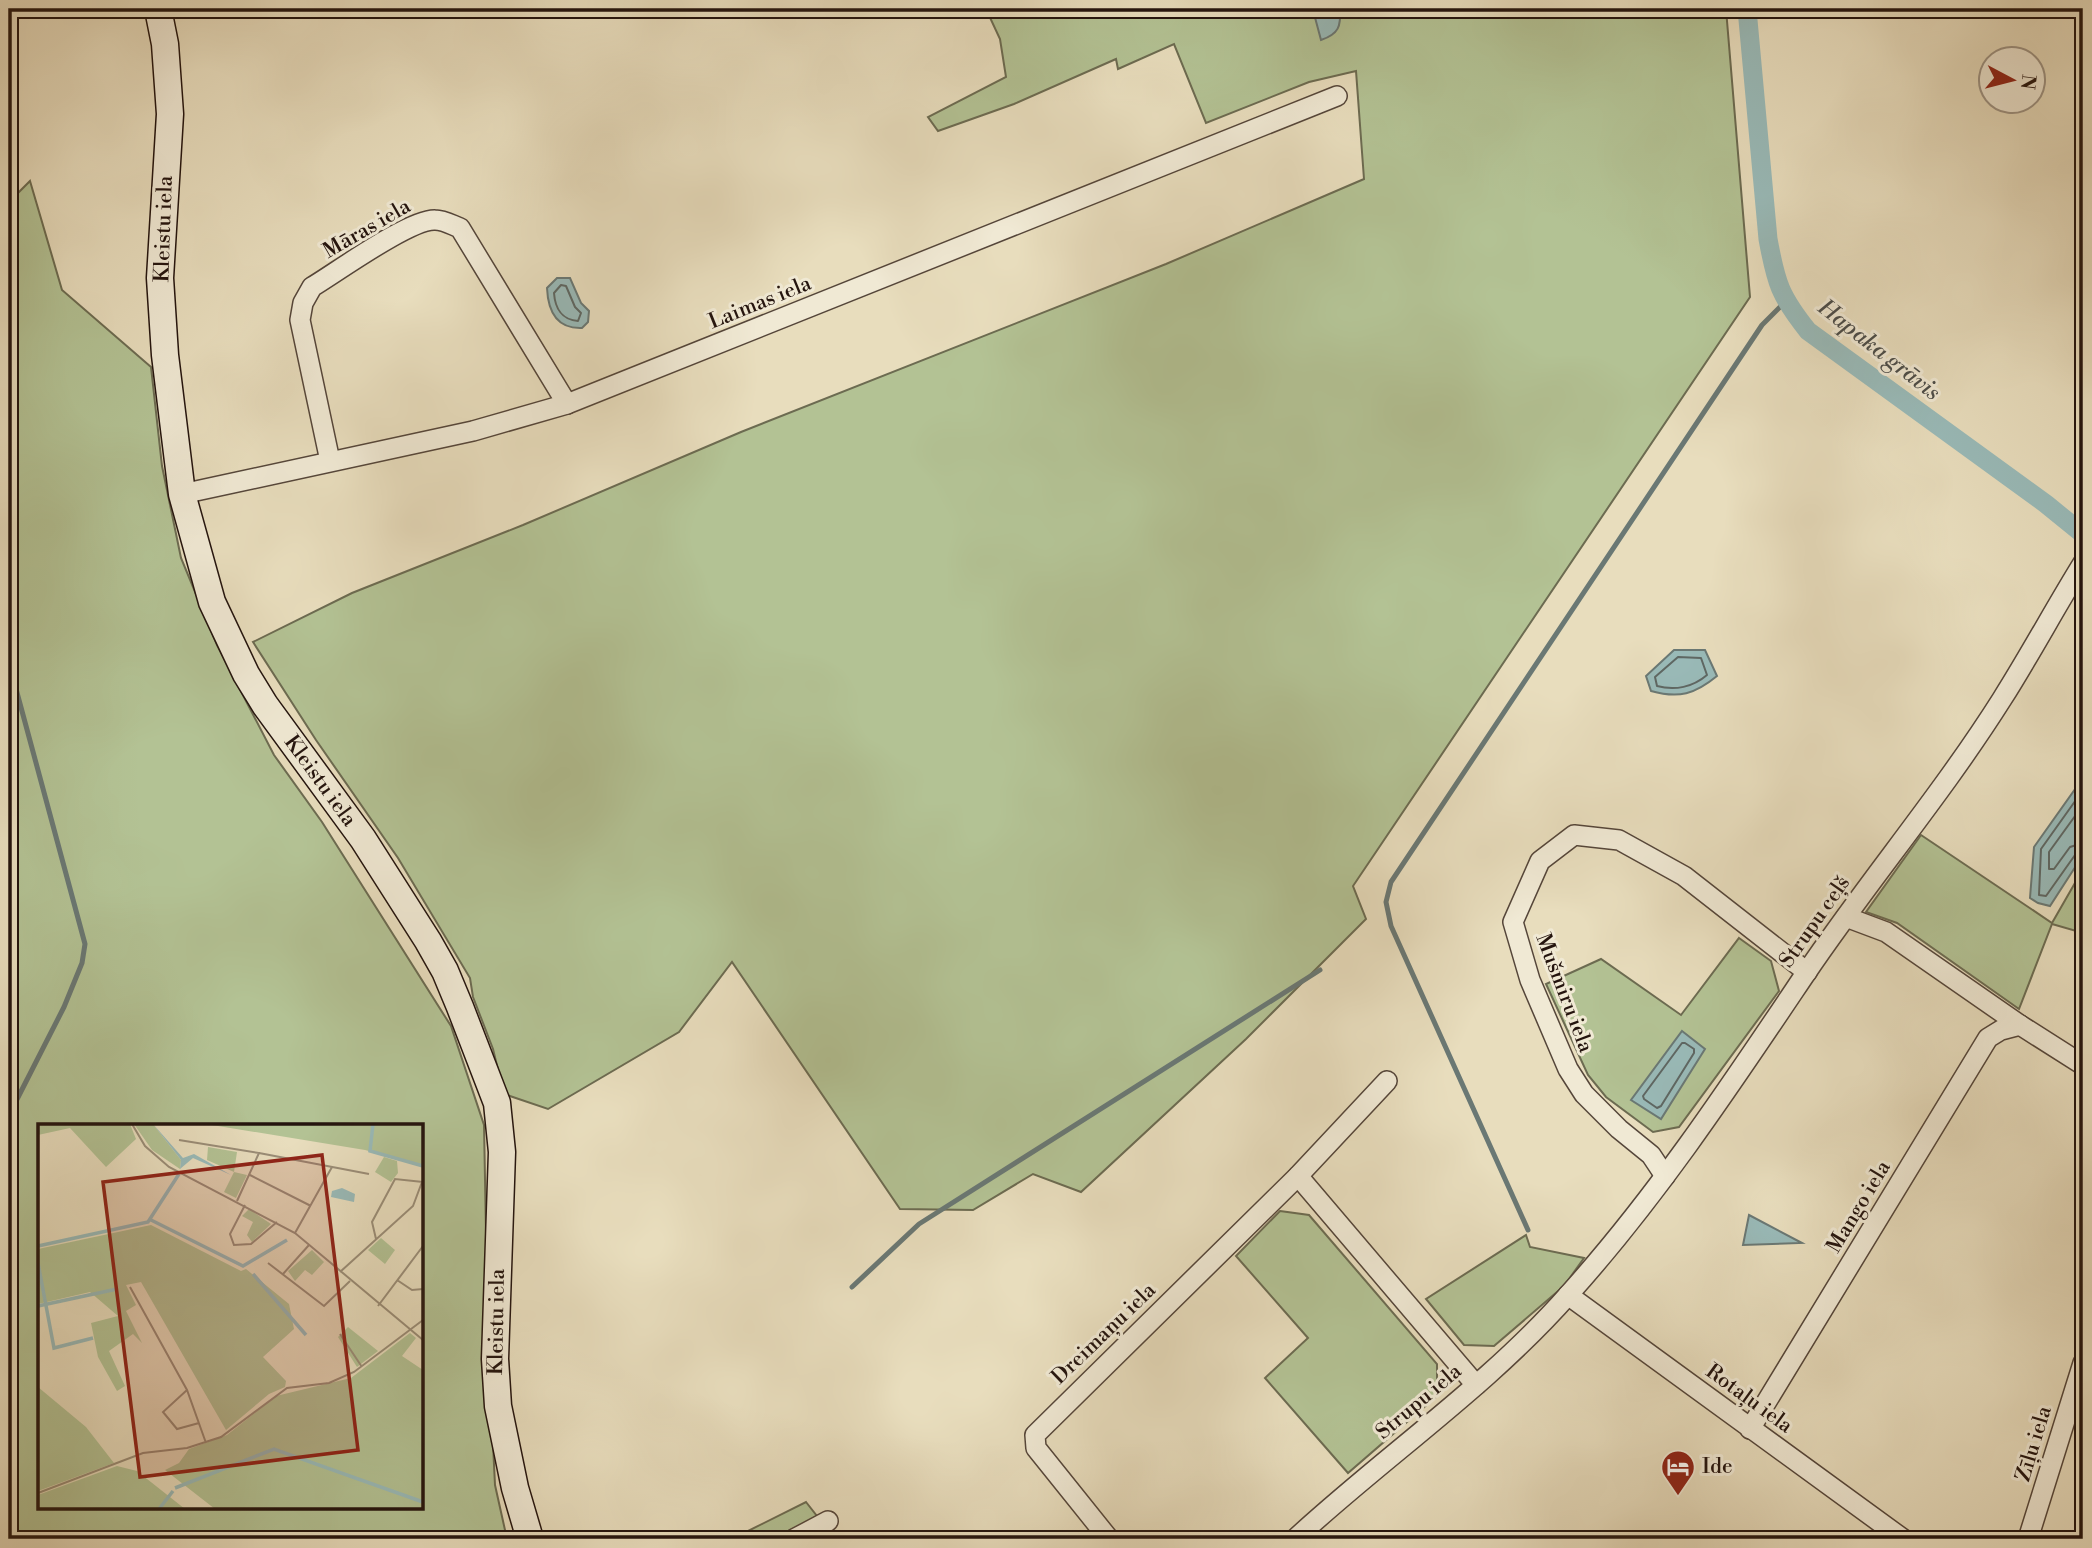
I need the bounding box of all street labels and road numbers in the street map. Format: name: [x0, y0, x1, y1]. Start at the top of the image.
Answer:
street label: Kleistu iela: [149, 175, 179, 283]
street label: Māras iela: [319, 193, 416, 264]
street label: Laimas iela: [705, 271, 815, 335]
street label: Kleistu iela: [278, 730, 362, 832]
street label: Strupu ceļš: [1774, 871, 1856, 973]
street label: Mušmiru iela: [1529, 930, 1599, 1057]
street label: Mango iela: [1821, 1156, 1897, 1258]
street label: Kleistu iela: [483, 1268, 511, 1375]
street label: Dreimaņu iela: [1046, 1278, 1162, 1390]
street label: Strupu iela: [1371, 1358, 1467, 1445]
street label: Rotaļu iela: [1700, 1359, 1798, 1439]
street label: Zīļu iela: [2010, 1403, 2058, 1485]

